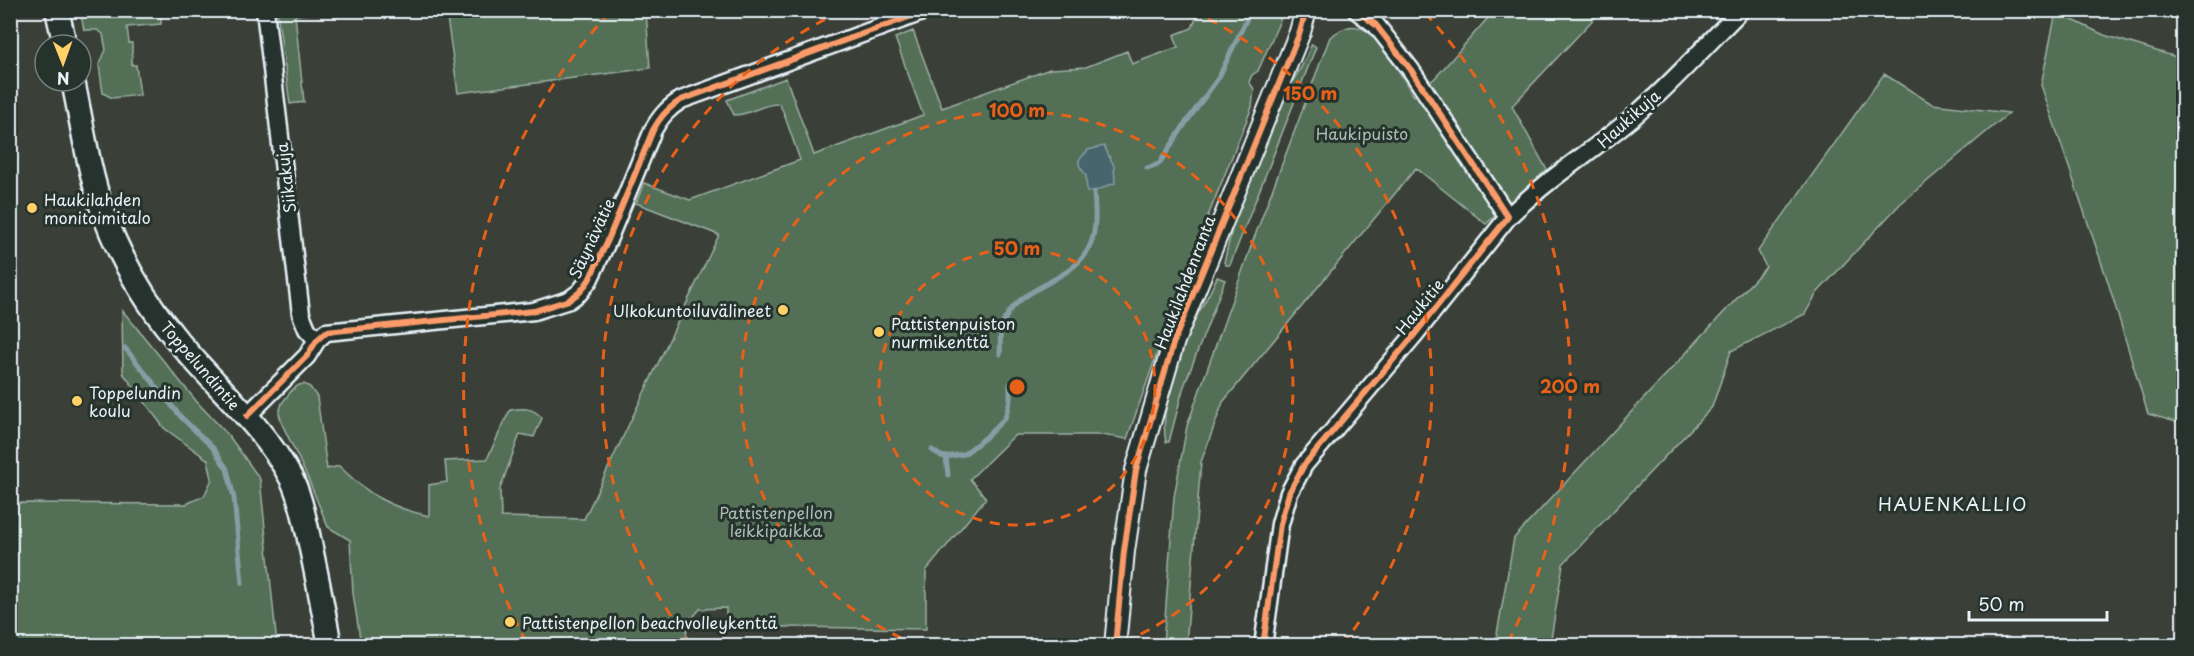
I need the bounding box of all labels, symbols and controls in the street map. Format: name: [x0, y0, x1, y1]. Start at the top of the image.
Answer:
north arrow: [33, 33, 93, 93]
text: N: [57, 67, 70, 91]
text: 150 m: [1283, 79, 1337, 106]
street label: Haukikuja: [1591, 83, 1665, 153]
text: 100 m: [989, 96, 1045, 123]
park label: Haukipuisto: [1316, 121, 1408, 145]
street label: Siikakuja: [269, 142, 301, 214]
place label: Haukilahden monitoimitalo: [44, 187, 151, 229]
street label: Säynävätie: [562, 194, 620, 282]
marker: Haukilahden monitoimitalo: [25, 201, 39, 215]
street label: Haukilahdenranta: [1147, 212, 1221, 352]
text: 50 m: [994, 234, 1040, 261]
street label: Haukitie: [1389, 273, 1449, 339]
place label: Ulkokuntoiluvälineet: [613, 298, 771, 322]
marker: Ulkokuntoiluvälineet: [776, 303, 790, 317]
place label: Pattistenpuiston nurmikenttä: [891, 311, 1015, 353]
street label: Toppelundintie: [156, 315, 246, 415]
marker: Pattistenpuiston nurmikenttä: [872, 325, 886, 339]
text: 200 m: [1540, 372, 1600, 399]
centre of rings: [1007, 377, 1027, 397]
place label: Toppelundin koulu: [89, 380, 181, 422]
marker: Toppelundin koulu: [70, 394, 84, 408]
district label: HAUENKALLIO: [1878, 490, 2028, 517]
park label: Pattistenpellon leikkipaikka: [719, 500, 833, 542]
scale bar: [1969, 584, 2107, 622]
text: 50 m: [1978, 590, 2025, 617]
place label: Pattistenpellon beachvolleykenttä: [522, 610, 778, 634]
marker: Pattistenpellon beachvolleykenttä: [503, 615, 517, 629]

